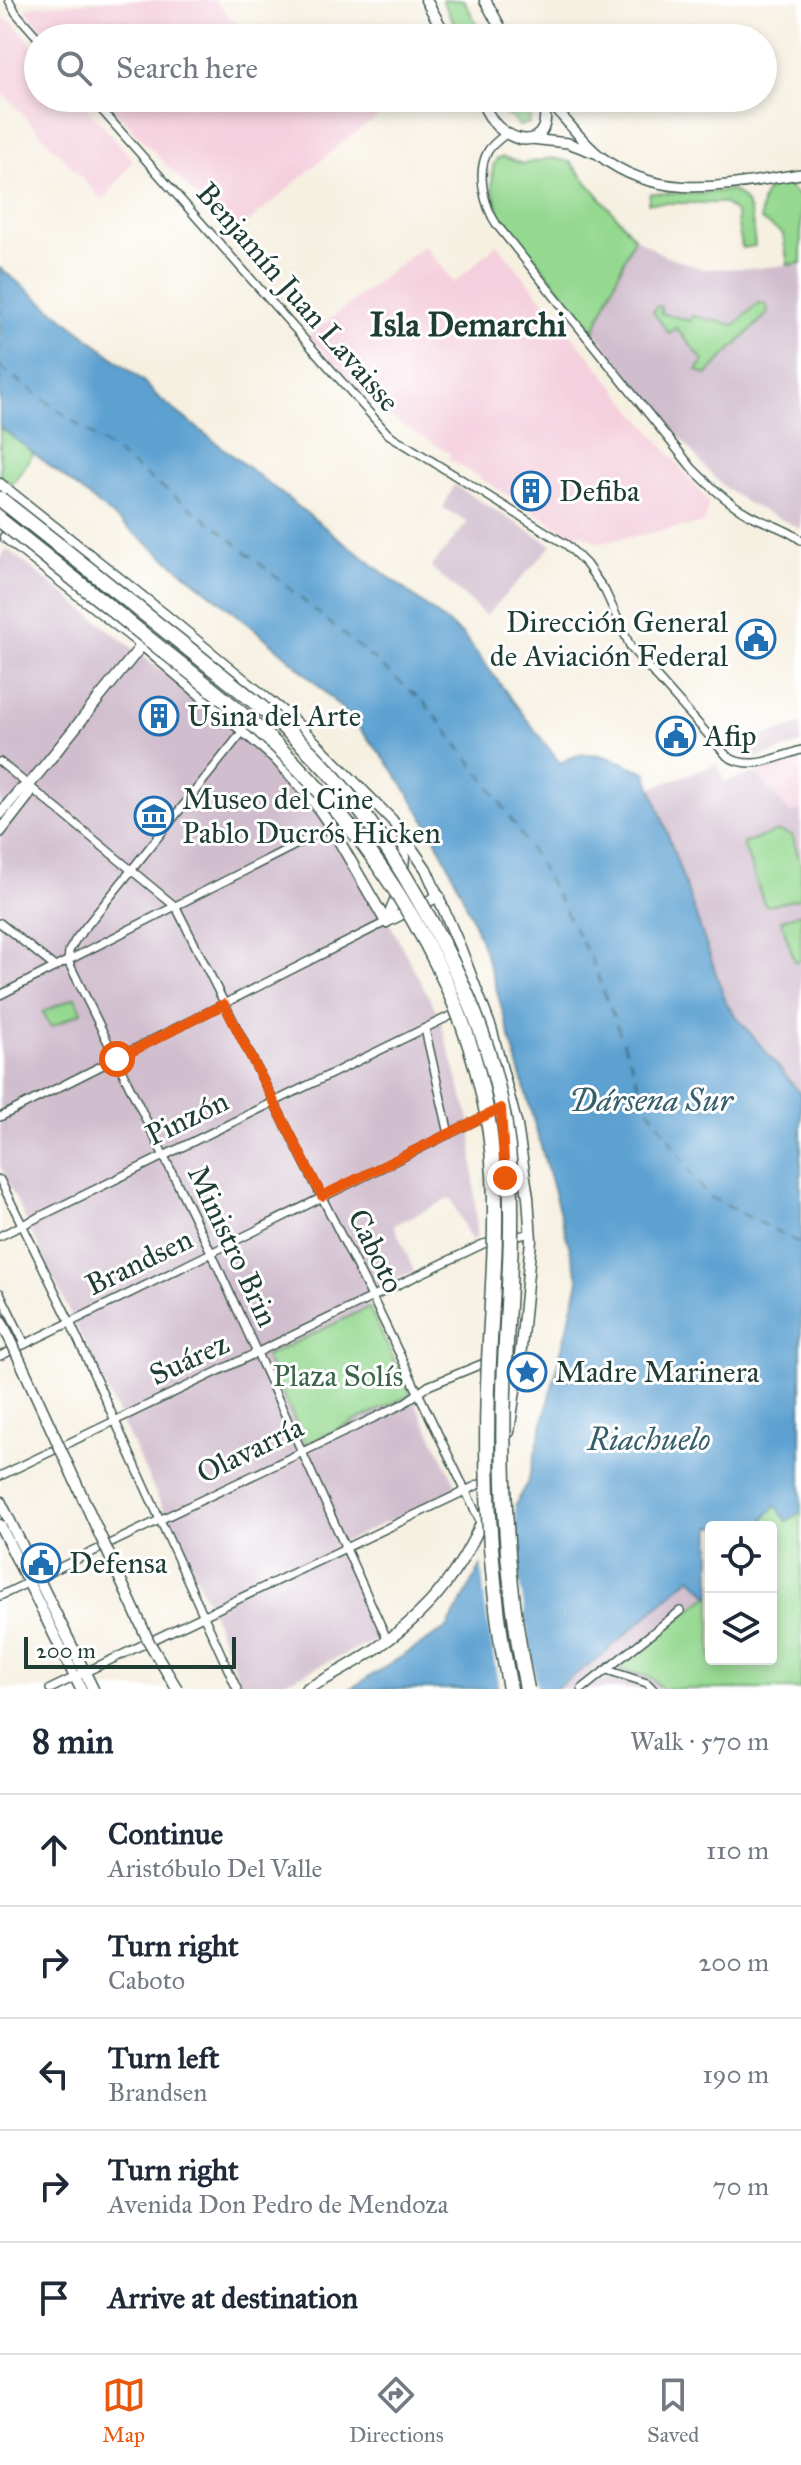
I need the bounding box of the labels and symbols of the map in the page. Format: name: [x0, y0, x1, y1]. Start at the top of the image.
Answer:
street label: Benjamín Juan Lavaisse: [189, 175, 407, 419]
district label: Isla Demarchi: [370, 304, 567, 345]
building icon: Defiba: [510, 470, 552, 512]
place label: Defiba: [559, 473, 640, 509]
place label: Dirección General de Aviación Federal: [490, 604, 729, 674]
public building icon: Dirección General de Aviación Federal: [735, 618, 777, 660]
building icon: Usina del Arte: [138, 695, 180, 737]
place label: Usina del Arte: [187, 698, 361, 734]
public building icon: Afip: [655, 715, 697, 757]
place label: Afip: [702, 718, 757, 754]
place label: Museo del Cine Pablo Ducrós Hicken: [182, 781, 441, 851]
museum icon: Museo del Cine Pablo Ducrós Hicken: [133, 795, 175, 837]
route start: [99, 1041, 135, 1077]
water label: Dársena Sur: [569, 1081, 734, 1120]
street label: Pinzón: [140, 1083, 234, 1153]
street label: Ministro Brin: [180, 1160, 286, 1332]
route end: [487, 1160, 523, 1196]
street label: Caboto: [340, 1203, 412, 1299]
street label: Brandsen: [80, 1221, 198, 1303]
street label: Suárez: [144, 1325, 234, 1393]
place icon: Madre Marinera: [506, 1351, 548, 1393]
place label: Madre Marinera: [555, 1354, 760, 1390]
park label: Plaza Solís: [273, 1358, 403, 1394]
street label: Olavarría: [191, 1409, 309, 1491]
water label: Riachuelo: [587, 1420, 710, 1459]
public building icon: Defensa: [20, 1542, 62, 1584]
place label: Defensa: [69, 1545, 168, 1581]
scale bar: [24, 1633, 236, 1669]

